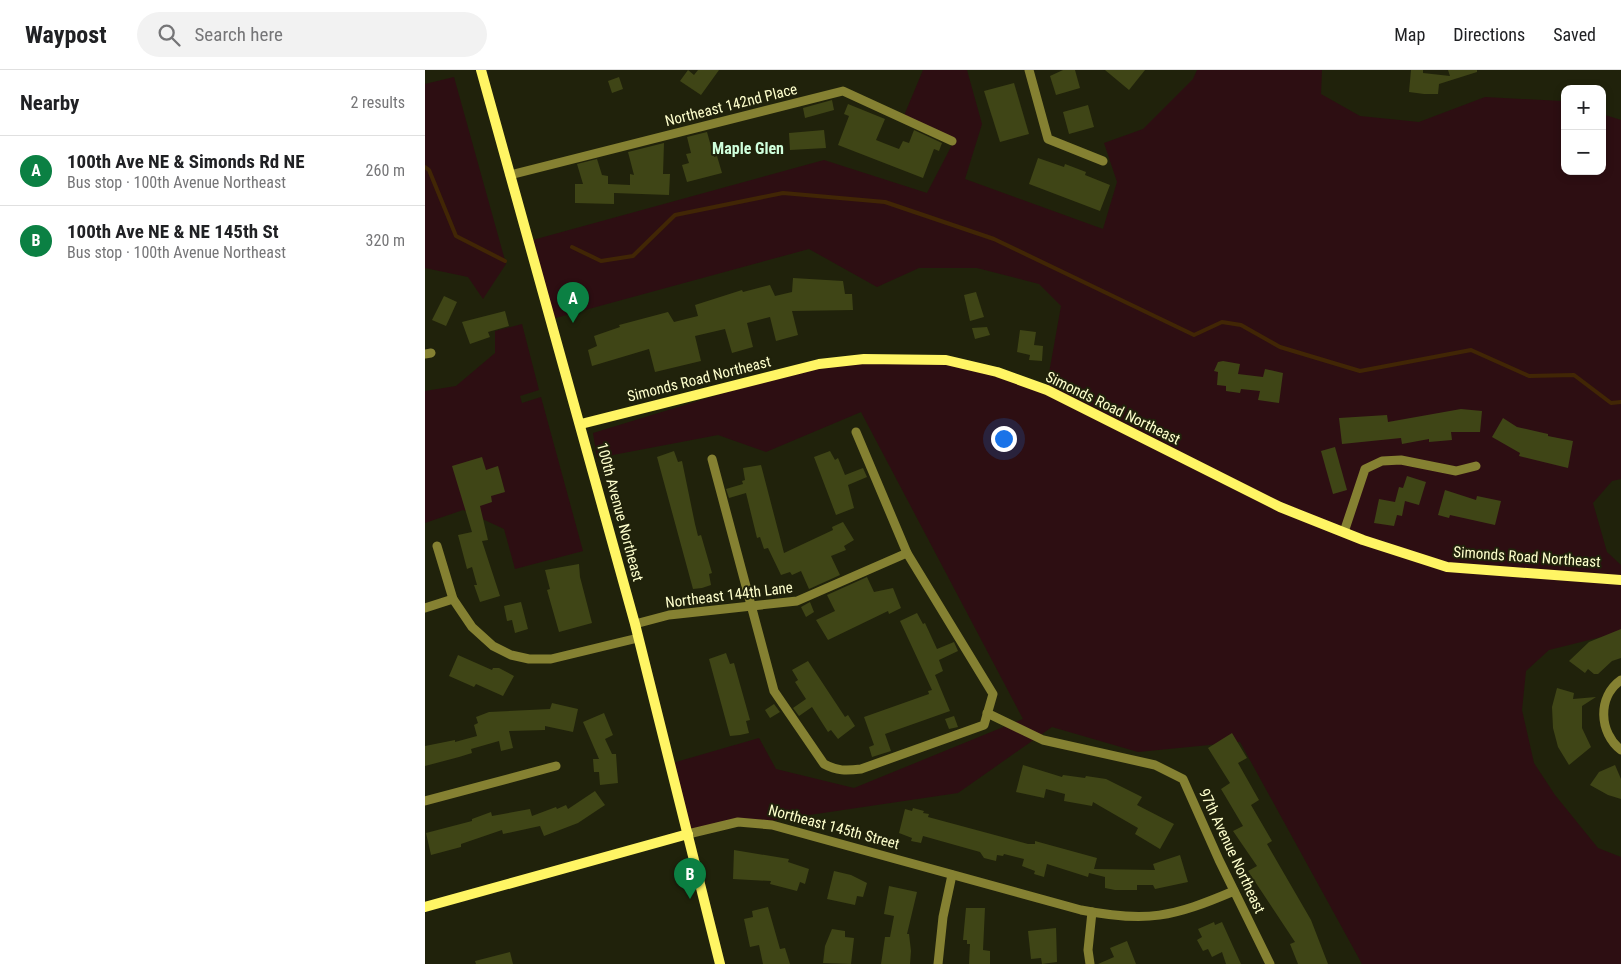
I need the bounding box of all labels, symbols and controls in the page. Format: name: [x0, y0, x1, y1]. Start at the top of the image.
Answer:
search box: [137, 12, 487, 57]
text: Waypost: [25, 21, 107, 49]
icon: search: [155, 21, 183, 49]
text: Search here: [195, 23, 283, 46]
text: Map: [1394, 24, 1425, 45]
text: Directions: [1453, 24, 1525, 45]
text: Saved: [1553, 24, 1596, 45]
street label: Northeast 142nd Place: [663, 80, 799, 130]
map controls: [1561, 85, 1606, 175]
button: +: [1561, 85, 1606, 130]
text: Nearby: [20, 91, 79, 115]
text: 2 results: [350, 93, 405, 112]
button: −: [1561, 130, 1606, 175]
district label: Maple Glen: [712, 139, 784, 158]
text: 100th Ave NE & Simonds Rd NE: [67, 150, 304, 173]
text: A: [31, 161, 41, 180]
text: 260 m: [366, 161, 405, 180]
text: Bus stop · 100th Avenue Northeast: [67, 173, 286, 192]
text: 100th Ave NE & NE 145th St: [67, 220, 279, 243]
text: B: [32, 231, 40, 250]
text: 320 m: [366, 231, 405, 250]
text: Bus stop · 100th Avenue Northeast: [67, 243, 286, 262]
pin: A: [557, 282, 589, 323]
street label: Simonds Road Northeast: [625, 352, 773, 406]
street label: Simonds Road Northeast: [1043, 368, 1183, 448]
your location: [991, 426, 1017, 452]
street label: 100th Avenue Northeast: [593, 441, 647, 583]
street label: Simonds Road Northeast: [1453, 543, 1601, 571]
street label: Northeast 144th Lane: [664, 578, 794, 612]
street label: 97th Avenue Northeast: [1195, 786, 1269, 916]
street label: Northeast 145th Street: [767, 801, 901, 853]
pin: B: [674, 858, 706, 899]

